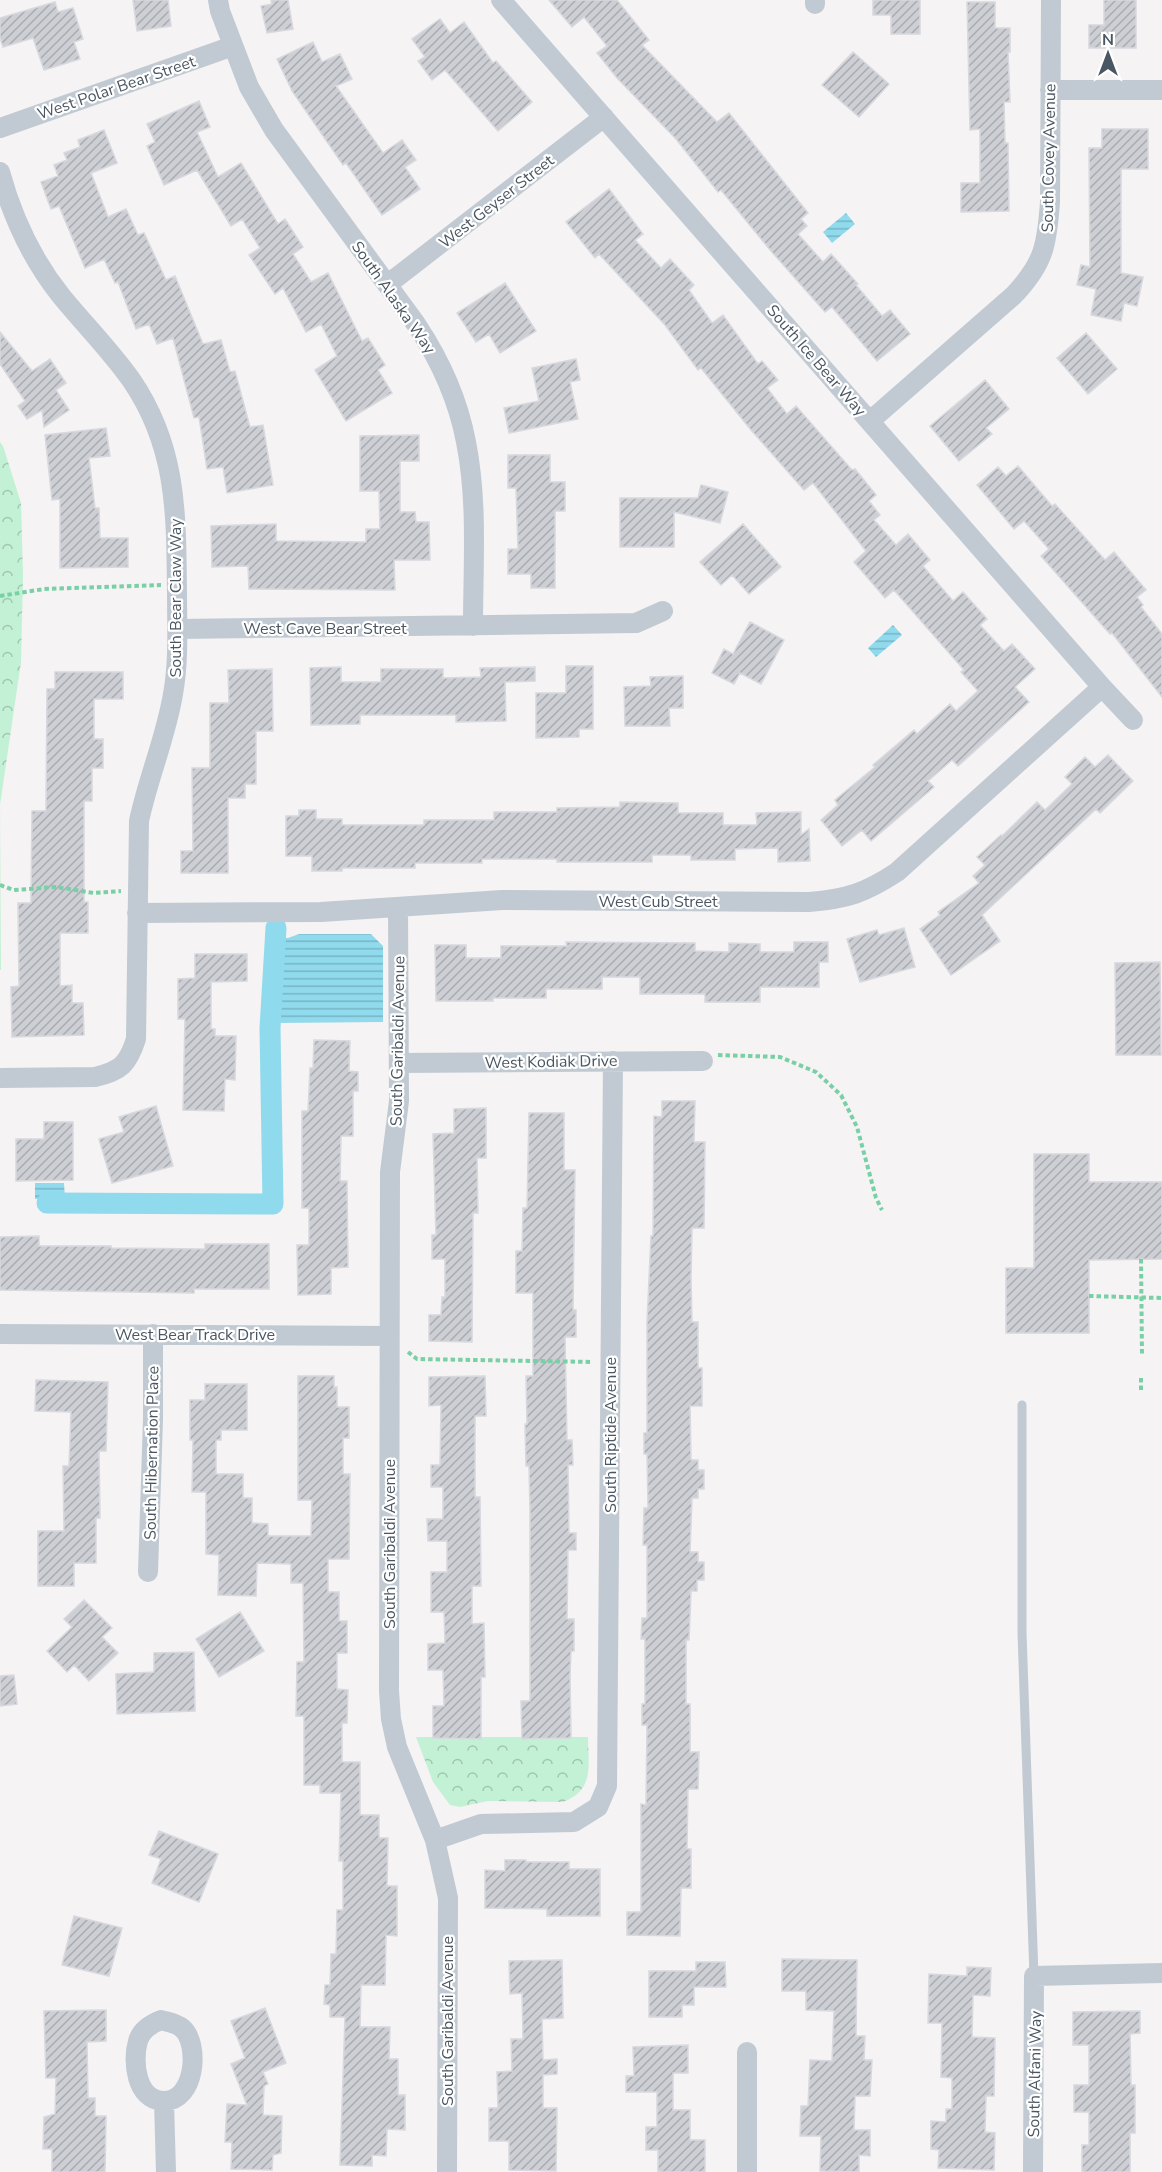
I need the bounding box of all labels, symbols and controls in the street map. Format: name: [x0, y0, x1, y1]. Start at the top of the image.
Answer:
north arrow: [1078, 24, 1138, 84]
text: N: [1102, 29, 1114, 51]
street label: West Polar Bear Street: [34, 50, 199, 125]
street label: South Covey Avenue: [1037, 83, 1061, 233]
street label: West Geyser Street: [435, 150, 559, 254]
street label: South Alaska Way: [346, 237, 441, 359]
street label: South Ice Bear Way: [762, 300, 871, 422]
street label: South Bear Claw Way: [165, 518, 187, 677]
street label: West Cave Bear Street: [243, 618, 407, 640]
street label: West Cub Street: [598, 891, 718, 913]
street label: South Garibaldi Avenue: [386, 956, 410, 1126]
street label: West Kodiak Drive: [484, 1050, 618, 1074]
street label: West Bear Track Drive: [115, 1324, 275, 1346]
street label: South Riptide Avenue: [600, 1357, 622, 1513]
street label: South Hibernation Place: [139, 1366, 165, 1540]
street label: South Garibaldi Avenue: [379, 1459, 401, 1629]
street label: South Garibaldi Avenue: [437, 1936, 459, 2106]
street label: South Alfani Way: [1023, 2010, 1047, 2138]

